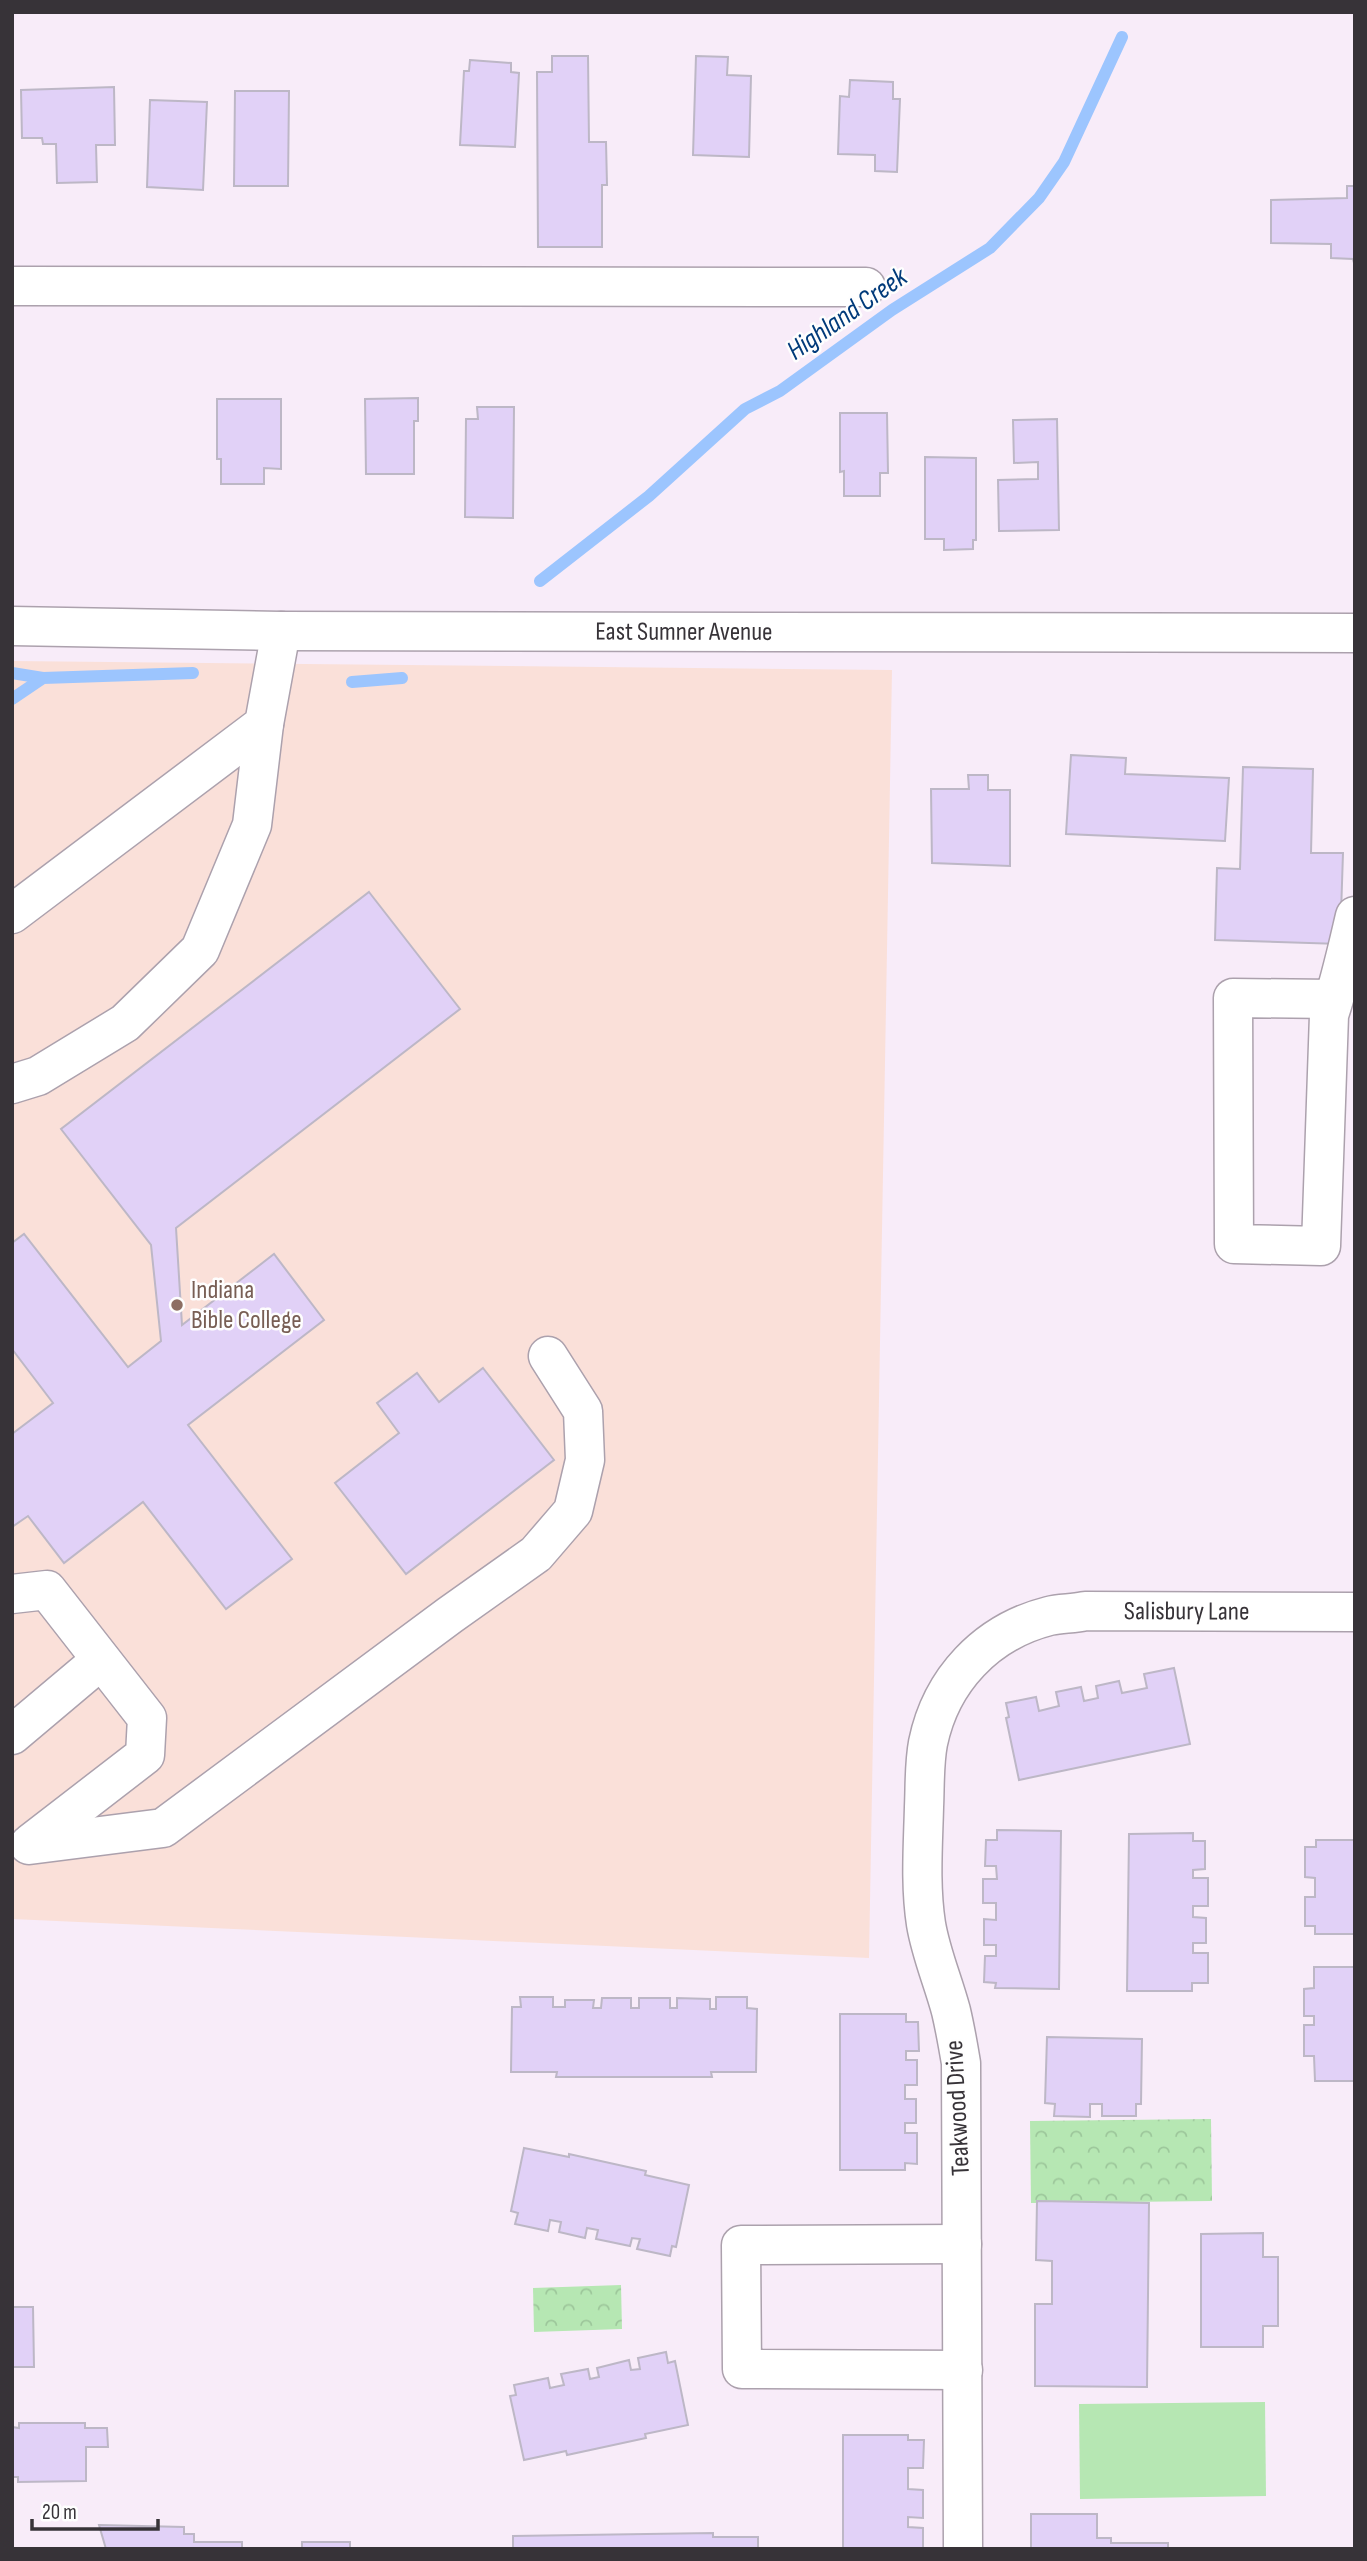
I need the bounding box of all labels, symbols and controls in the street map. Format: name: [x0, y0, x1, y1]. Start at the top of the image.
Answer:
water label: Highland Creek: [781, 260, 915, 367]
street label: East Sumner Avenue: [595, 616, 773, 647]
place label: Indiana Bible College: [191, 1275, 302, 1336]
marker: Indiana Bible College: [169, 1297, 185, 1313]
street label: Salisbury Lane: [1124, 1596, 1249, 1627]
street label: Teakwood Drive: [939, 2039, 977, 2177]
scale bar: [32, 2488, 158, 2532]
text: 20 m: [42, 2500, 77, 2525]

